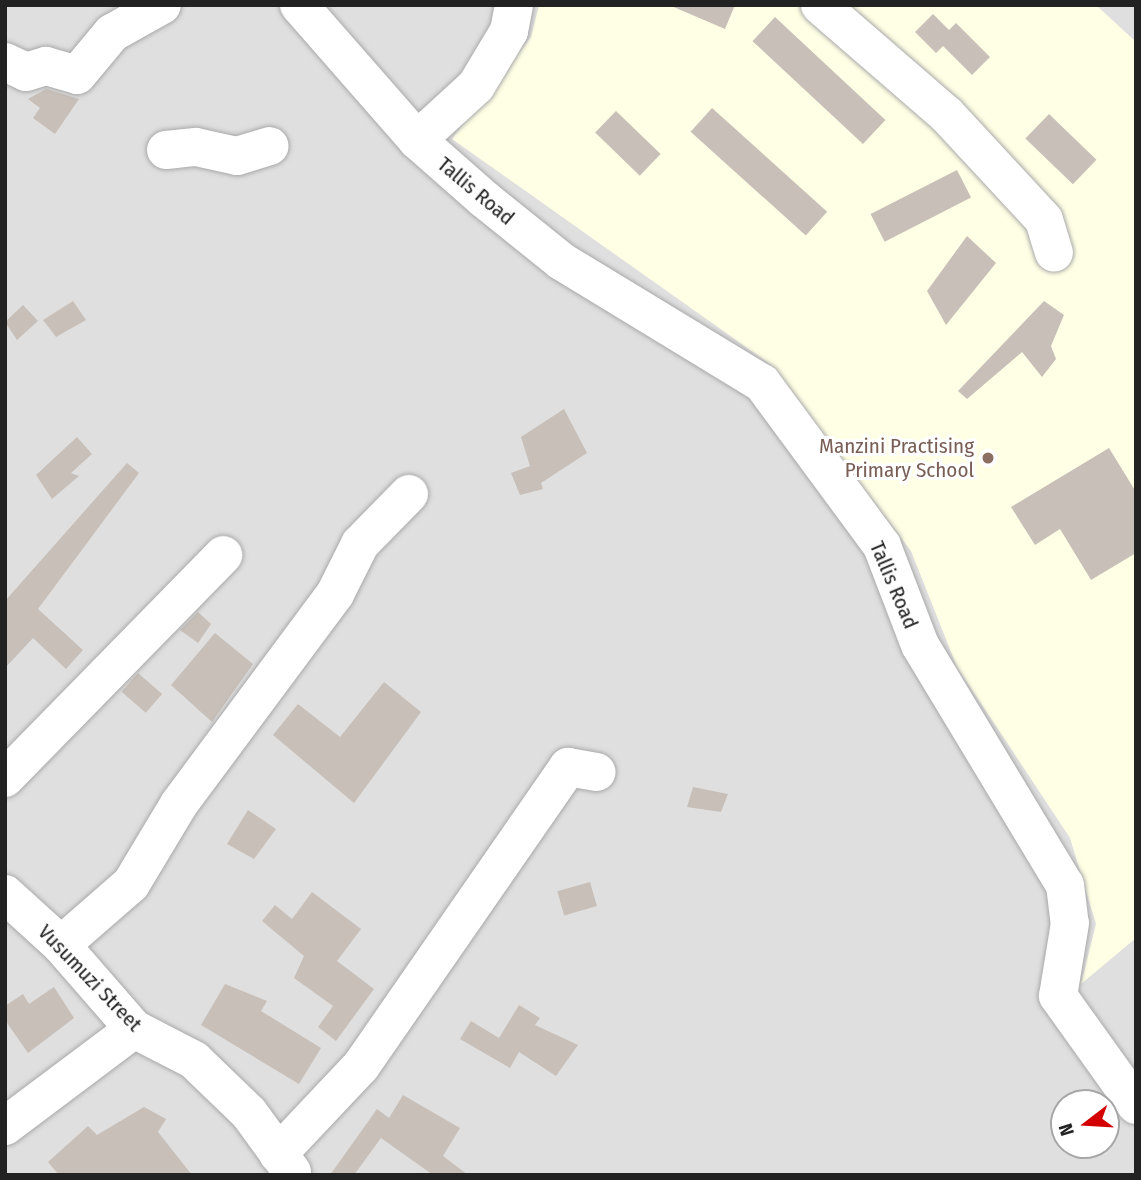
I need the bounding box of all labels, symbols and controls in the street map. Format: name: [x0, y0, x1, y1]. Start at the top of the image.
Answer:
street label: Tallis Road: [432, 152, 520, 230]
place label: Manzini Practising Primary School: [819, 433, 974, 483]
marker: Manzini Practising Primary School: [980, 450, 996, 466]
street label: Tallis Road: [864, 537, 924, 633]
street label: Vusumuzi Street: [33, 919, 147, 1037]
north arrow: [1050, 1089, 1120, 1159]
text: N: [1054, 1121, 1079, 1139]

